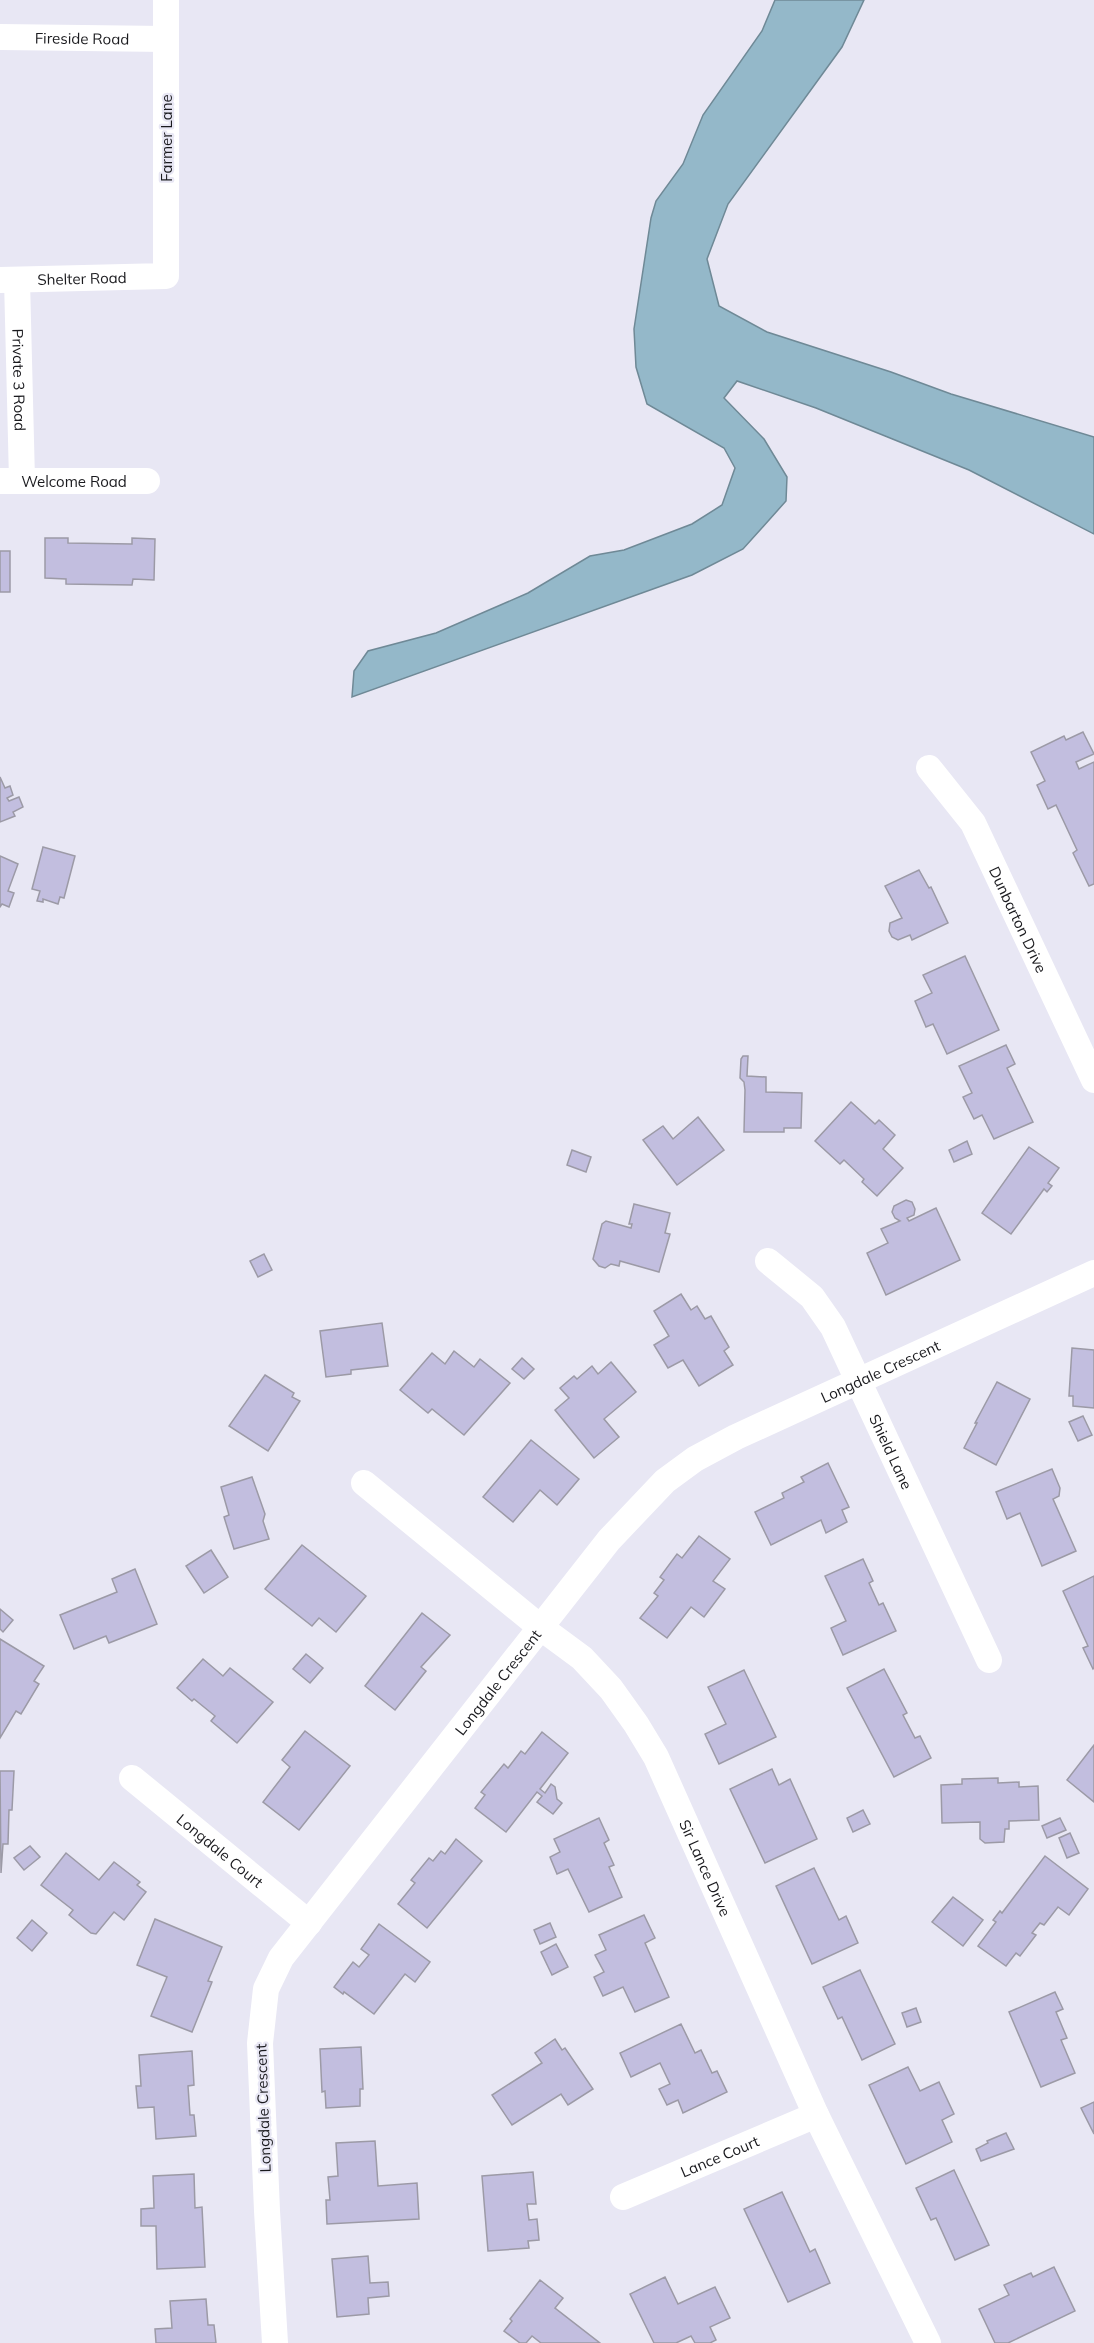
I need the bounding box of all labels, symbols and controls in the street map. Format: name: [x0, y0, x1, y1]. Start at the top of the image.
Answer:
street label: Fireside Road: [35, 28, 129, 48]
street label: Farmer Lane: [157, 94, 176, 182]
street label: Shelter Road: [37, 267, 127, 289]
street label: Private 3 Road: [9, 328, 30, 431]
street label: Welcome Road: [21, 472, 127, 491]
street label: Dunbarton Drive: [985, 863, 1052, 976]
street label: Longdale Crescent: [817, 1336, 943, 1407]
street label: Shield Lane: [866, 1411, 917, 1492]
street label: Longdale Crescent: [450, 1625, 545, 1739]
street label: Longdale Court: [173, 1809, 267, 1891]
street label: Sir Lance Drive: [676, 1816, 735, 1919]
street label: Longdale Crescent: [251, 2043, 275, 2173]
street label: Lance Court: [678, 2131, 762, 2181]

